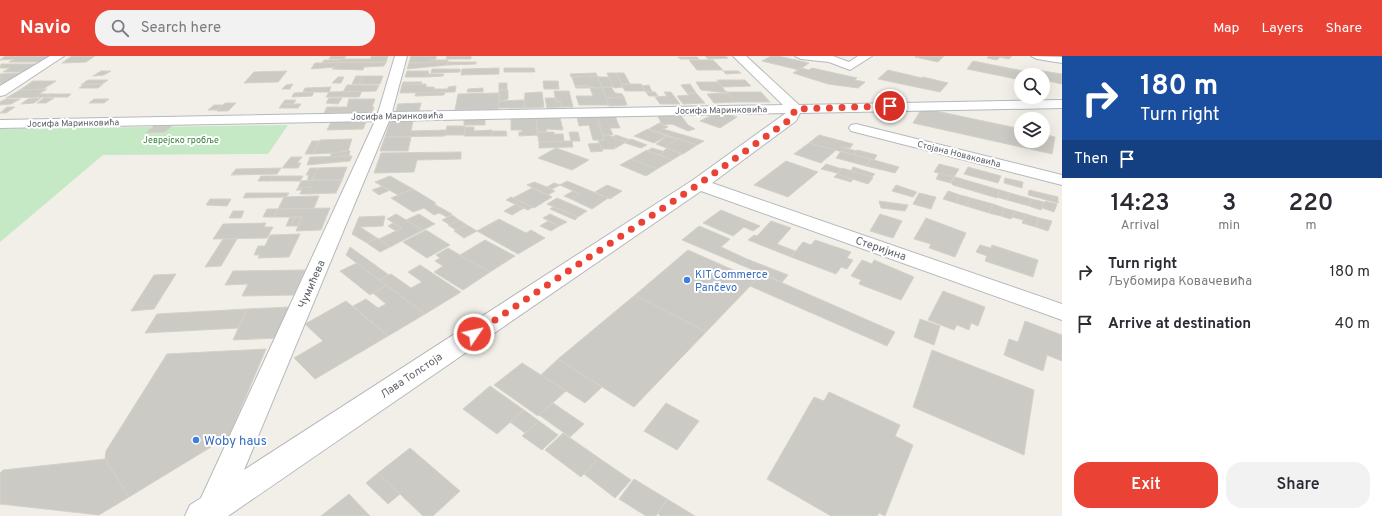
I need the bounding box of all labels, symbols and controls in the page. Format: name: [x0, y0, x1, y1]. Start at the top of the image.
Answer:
search box: [95, 10, 375, 46]
text: Navio: [20, 16, 71, 40]
icon: search: [109, 17, 131, 39]
text: Search here: [141, 19, 221, 38]
text: Map: [1213, 20, 1239, 37]
text: Layers: [1261, 20, 1303, 37]
text: Share: [1325, 20, 1362, 37]
map controls: [1014, 68, 1050, 148]
button: search: [1014, 68, 1050, 104]
text: 180 m: [1140, 69, 1218, 105]
icon: right: [1074, 72, 1126, 124]
pin: [873, 89, 907, 123]
icon: arrive: [879, 95, 901, 117]
street label: Јосифа Маринковића: [675, 104, 767, 117]
text: Turn right: [1140, 104, 1220, 127]
street label: Јосифа Маринковића: [351, 110, 443, 123]
button: layers: [1014, 112, 1050, 148]
street label: Јосифа Маринковића: [27, 117, 119, 130]
park label: Јеврејско гробље: [143, 135, 219, 146]
street label: Стојана Новаковића: [916, 139, 1002, 170]
icon: arrive: [1116, 148, 1138, 170]
text: Then: [1074, 150, 1108, 169]
text: 14:23: [1111, 189, 1170, 219]
text: 3: [1222, 189, 1236, 219]
text: 220: [1288, 189, 1333, 219]
text: Arrival: [1121, 218, 1160, 234]
text: min: [1218, 218, 1240, 234]
text: m: [1305, 218, 1316, 234]
street label: Стеријина: [853, 234, 908, 264]
text: Turn right: [1108, 255, 1177, 274]
street label: Чумићева: [295, 258, 329, 311]
icon: right: [1074, 261, 1096, 283]
text: 180 m: [1330, 263, 1370, 282]
place label: KIT Commerce Pančevo: [695, 268, 768, 295]
text: Љубомира Ковачевића: [1108, 274, 1252, 290]
marker: KIT Commerce Pančevo: [682, 275, 692, 285]
position arrow: [453, 313, 495, 355]
icon: arrive: [1074, 313, 1096, 335]
text: Arrive at destination: [1108, 315, 1251, 334]
text: 40 m: [1335, 315, 1370, 334]
street label: Лава Толстоја: [378, 350, 445, 402]
place label: Woby haus: [204, 434, 267, 450]
marker: Woby haus: [191, 435, 201, 445]
button: Exit: [1074, 462, 1218, 508]
button: Share: [1226, 462, 1370, 508]

